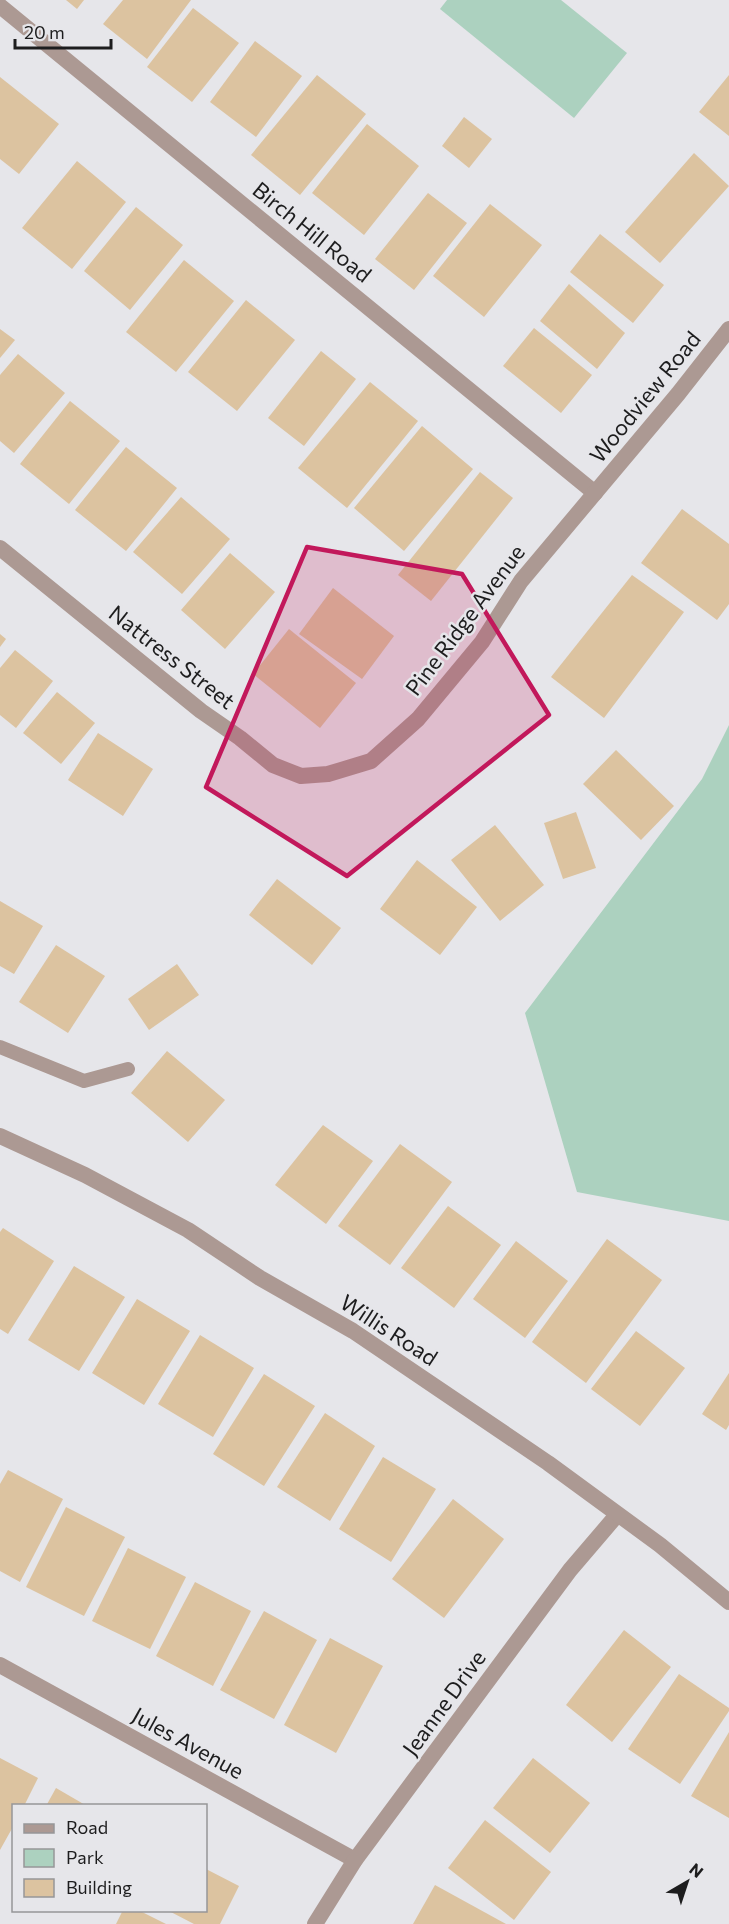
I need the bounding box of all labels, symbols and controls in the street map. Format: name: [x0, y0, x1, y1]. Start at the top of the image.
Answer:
scale bar: [15, 12, 111, 50]
text: 20 m: [24, 21, 65, 43]
street label: Birch Hill Road: [248, 176, 377, 288]
street label: Woodview Road: [583, 325, 706, 468]
street label: Pine Ridge Avenue: [399, 539, 530, 700]
street label: Nattress Street: [104, 599, 241, 714]
street label: Willis Road: [336, 1288, 443, 1371]
street label: Jeanne Drive: [396, 1645, 491, 1761]
street label: Jules Avenue: [128, 1701, 249, 1784]
legend: [12, 1804, 207, 1912]
text: Road: [66, 1816, 108, 1838]
text: Park: [66, 1846, 104, 1868]
north arrow: [657, 1852, 717, 1912]
text: N: [686, 1859, 707, 1881]
text: Building: [66, 1876, 132, 1898]

